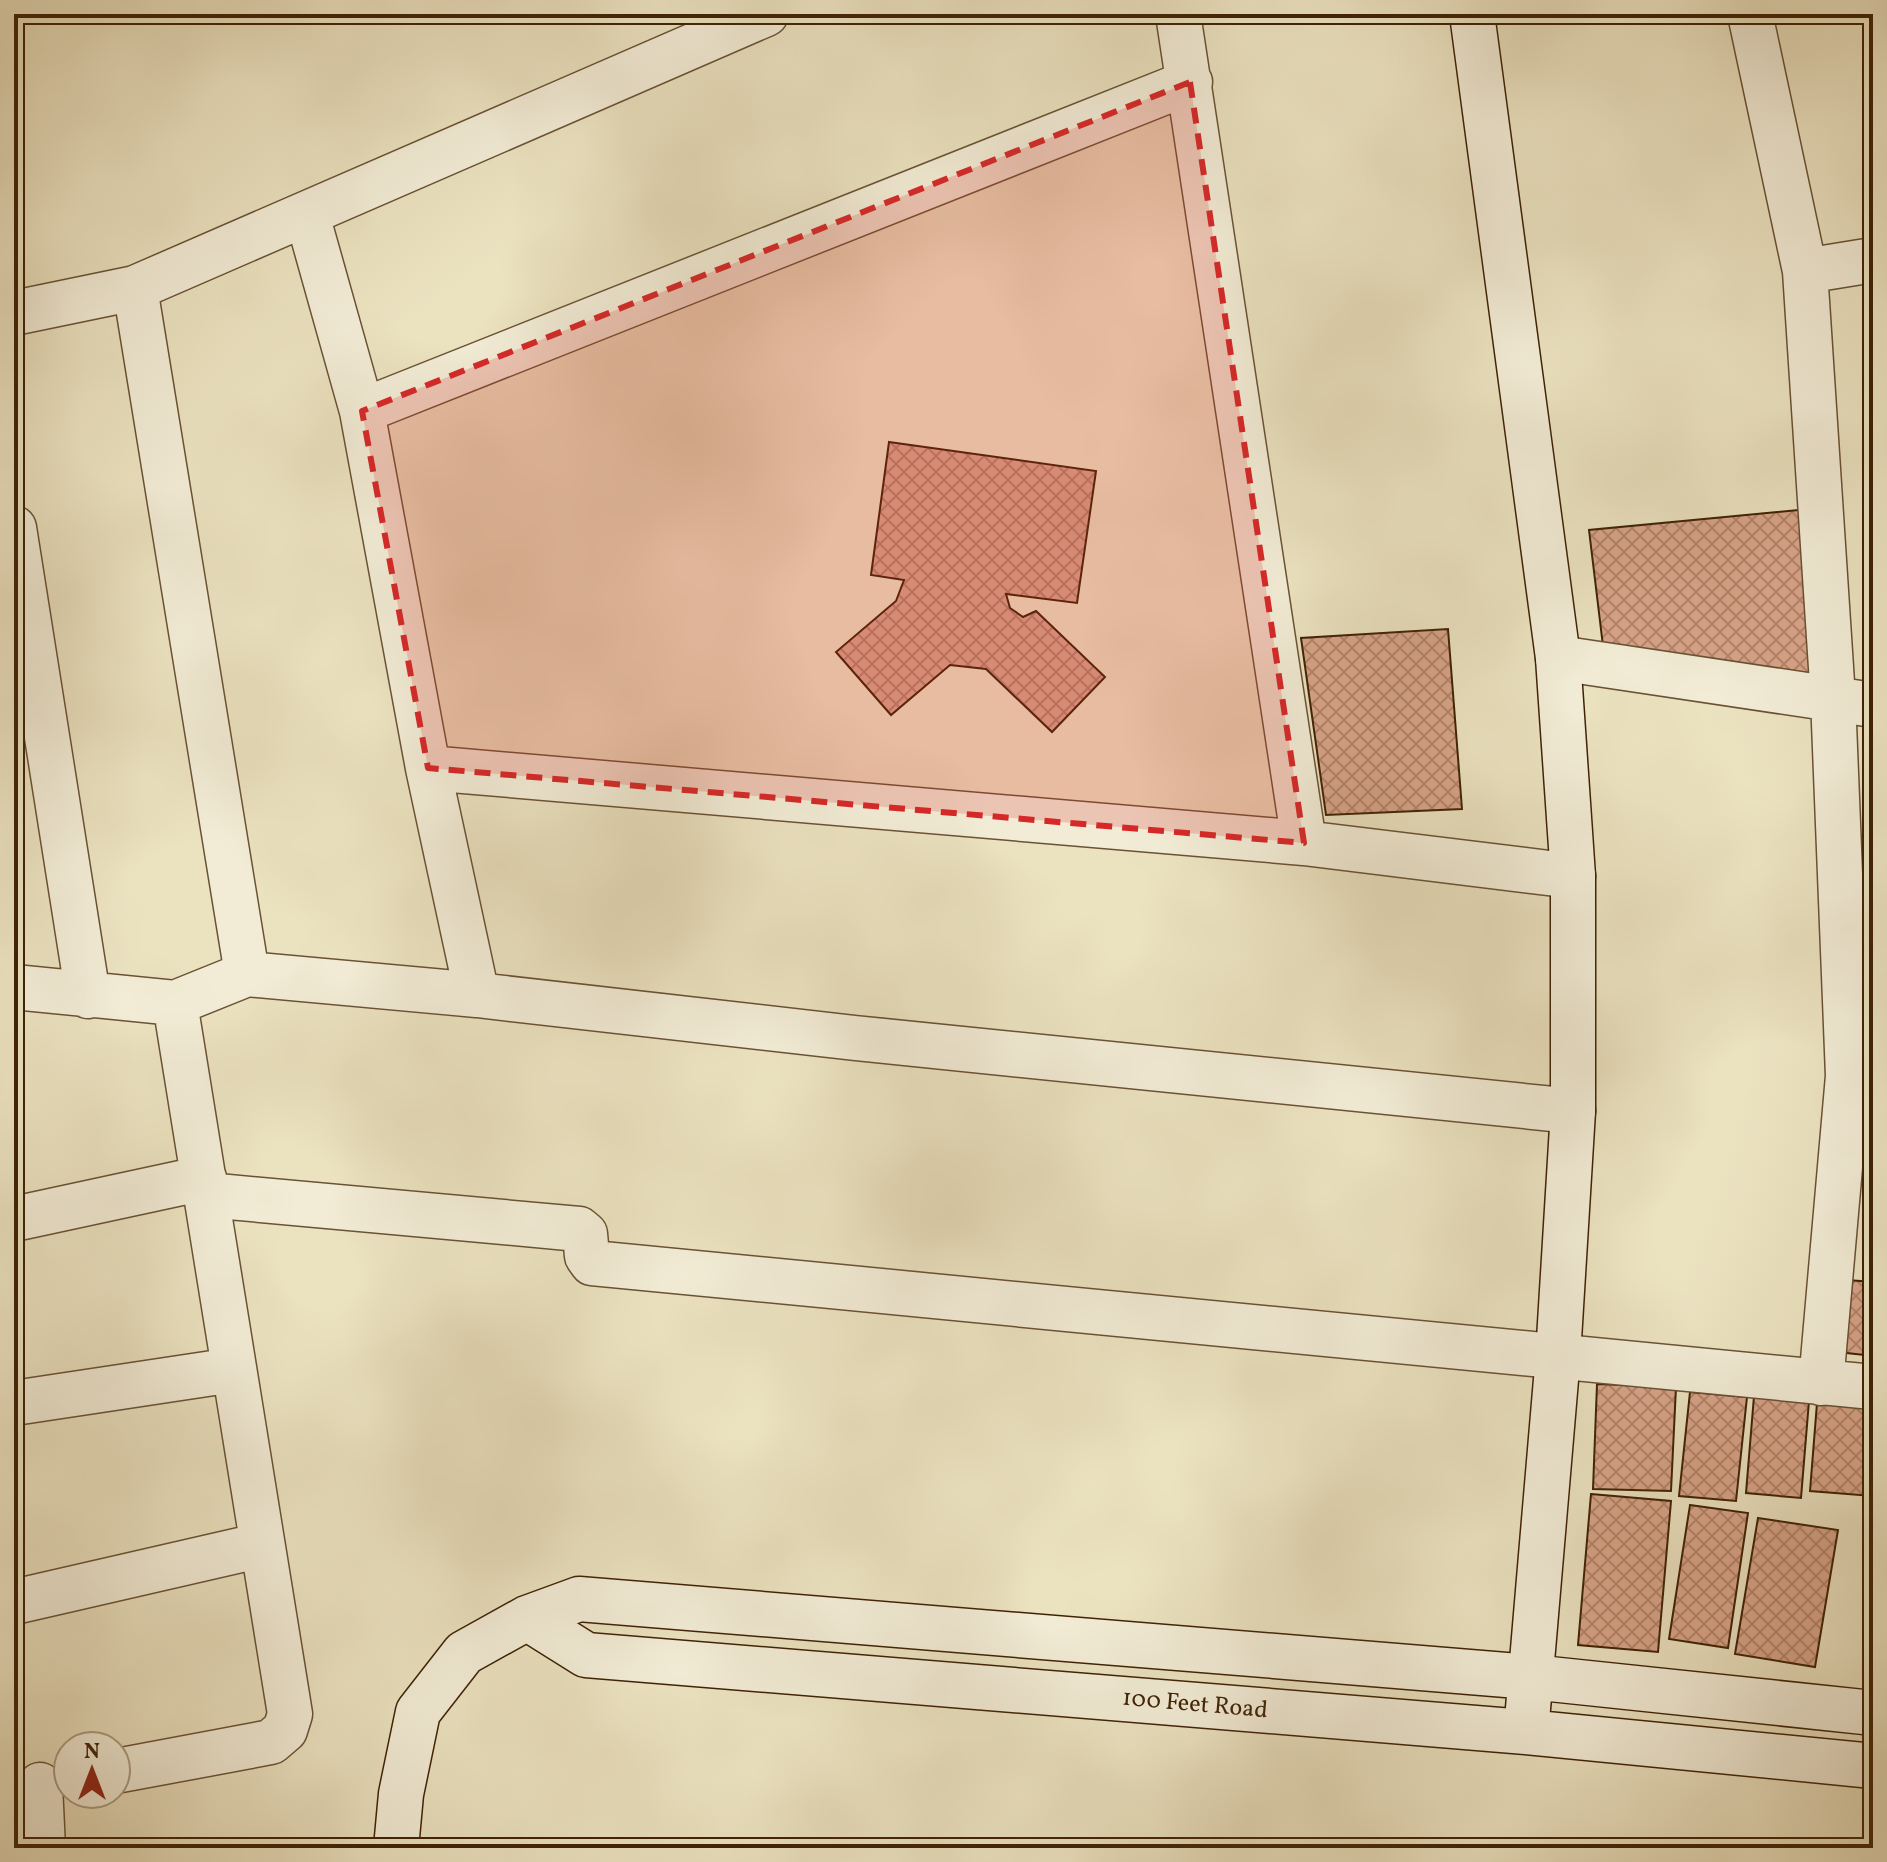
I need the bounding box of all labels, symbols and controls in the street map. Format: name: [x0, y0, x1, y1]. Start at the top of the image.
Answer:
street label: 100 Feet Road: [1121, 1682, 1269, 1728]
north arrow: [52, 1730, 132, 1810]
text: N: [84, 1737, 100, 1768]

